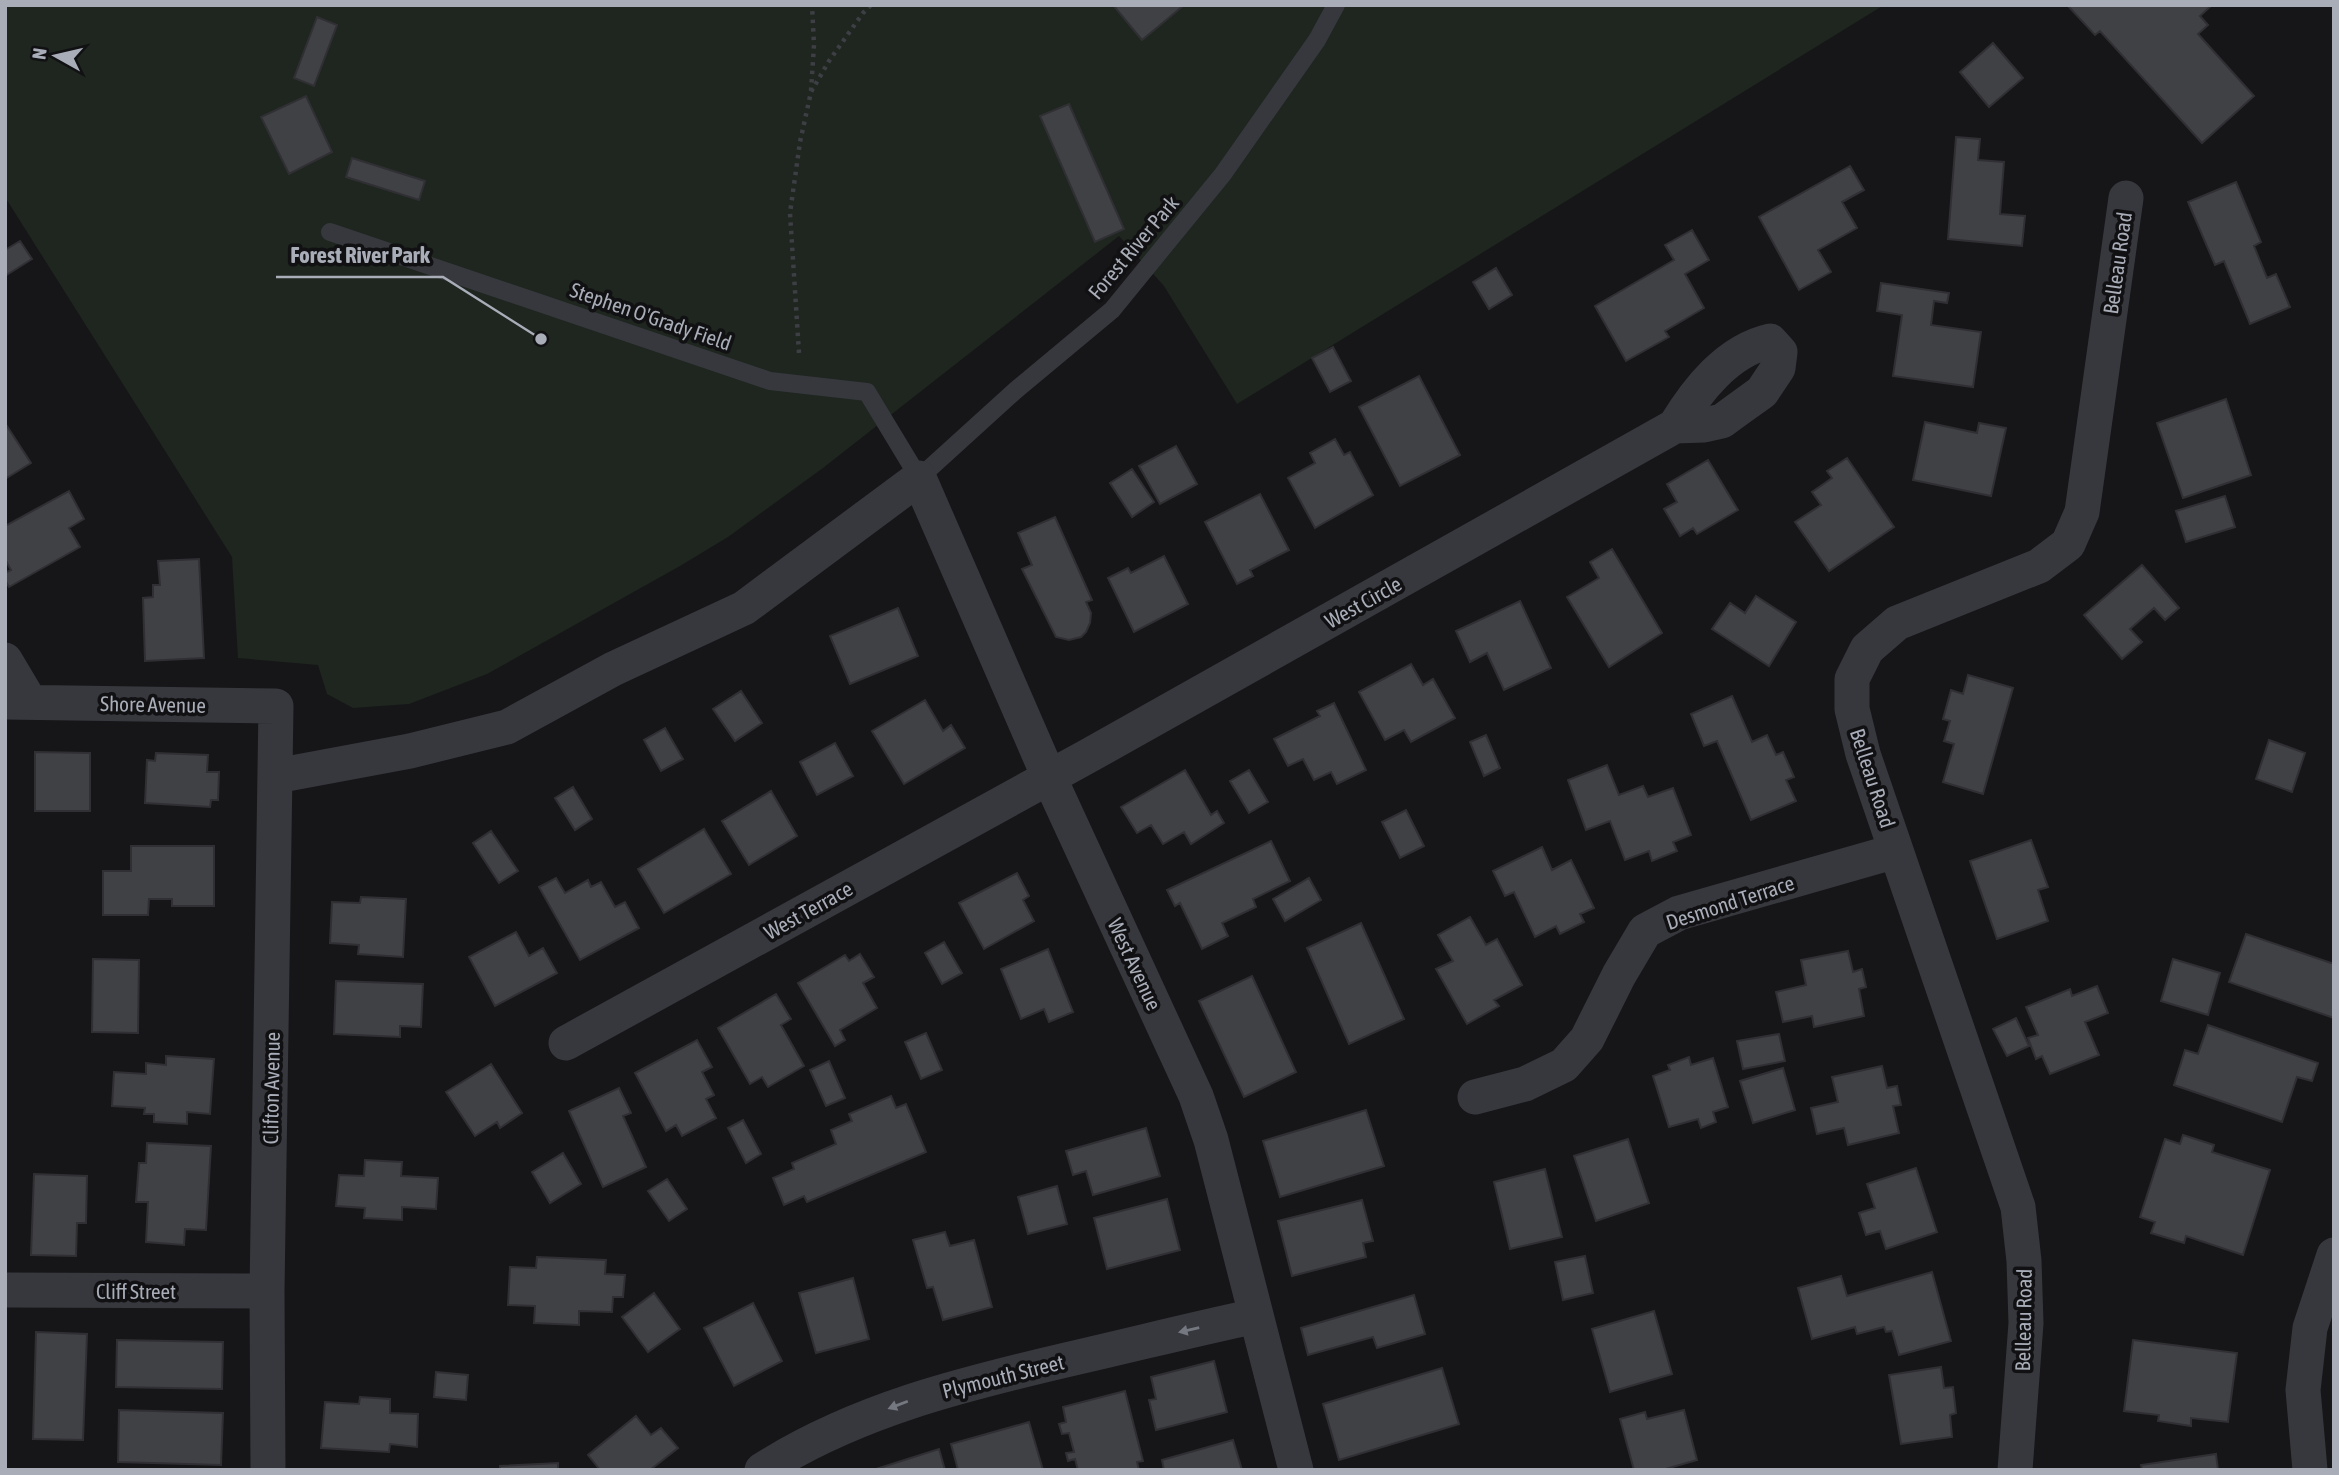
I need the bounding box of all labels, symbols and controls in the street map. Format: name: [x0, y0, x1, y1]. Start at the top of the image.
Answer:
north arrow: [21, 21, 91, 91]
text: N: [27, 47, 51, 61]
street label: Forest River Park: [1083, 190, 1183, 304]
street label: Belleau Road: [2098, 210, 2136, 316]
callout: Forest River Park: [276, 233, 443, 277]
text: Forest River Park: [290, 242, 431, 268]
street label: Stephen O'Grady Field: [567, 277, 735, 355]
street label: West Circle: [1321, 571, 1405, 633]
street label: Shore Avenue: [100, 691, 206, 717]
street label: Belleau Road: [1846, 725, 1900, 831]
street label: Desmond Terrace: [1663, 870, 1797, 934]
street label: West Terrace: [760, 876, 856, 944]
street label: West Avenue: [1103, 914, 1167, 1014]
street label: Clifton Avenue: [258, 1032, 284, 1144]
street label: Belleau Road: [2010, 1268, 2036, 1372]
street label: Cliff Street: [96, 1279, 176, 1303]
one-way arrow: [1178, 1325, 1200, 1336]
street label: Plymouth Street: [940, 1349, 1066, 1403]
one-way arrow: [887, 1400, 908, 1411]

